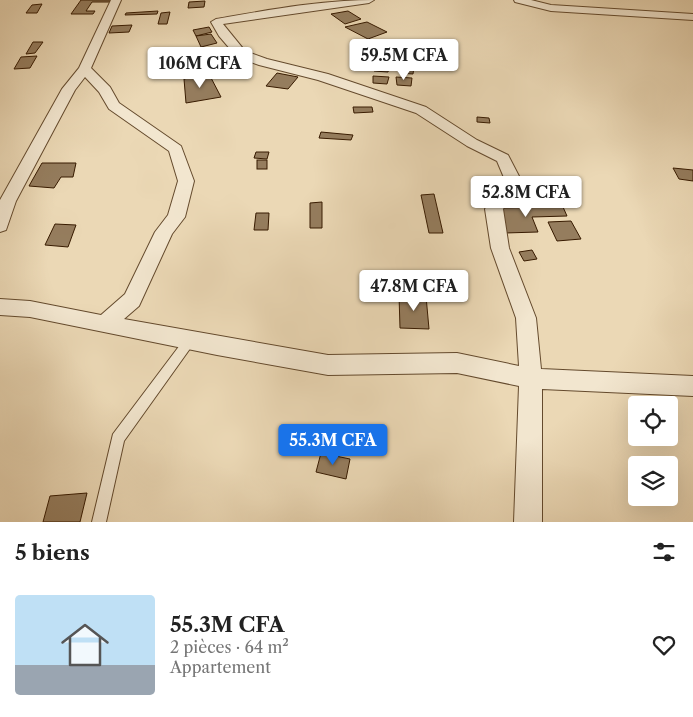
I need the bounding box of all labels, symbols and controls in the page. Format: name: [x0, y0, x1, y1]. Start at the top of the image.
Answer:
pin: 59.5M CFA: [347, 38, 461, 81]
text: 59.5M CFA: [360, 45, 448, 65]
pin: 106M CFA: [148, 46, 252, 89]
text: 106M CFA: [159, 53, 241, 73]
pin: 52.8M CFA: [469, 176, 583, 218]
text: 52.8M CFA: [482, 182, 570, 202]
pin: 47.8M CFA: [357, 270, 471, 312]
text: 47.8M CFA: [370, 276, 458, 296]
map controls: [628, 396, 678, 506]
button: locate: [628, 396, 678, 446]
pin: 55.3M CFA: [276, 424, 390, 466]
text: 55.3M CFA: [289, 430, 377, 450]
button: layers: [628, 456, 678, 506]
icon: filters: [650, 538, 678, 566]
text: 5 biens: [15, 540, 90, 565]
text: 55.3M CFA: [170, 612, 285, 637]
icon: home: [55, 615, 115, 675]
icon: heart: [650, 631, 678, 659]
text: 2 pièces · 64 m²: [170, 637, 289, 657]
text: Appartement: [170, 657, 271, 677]

